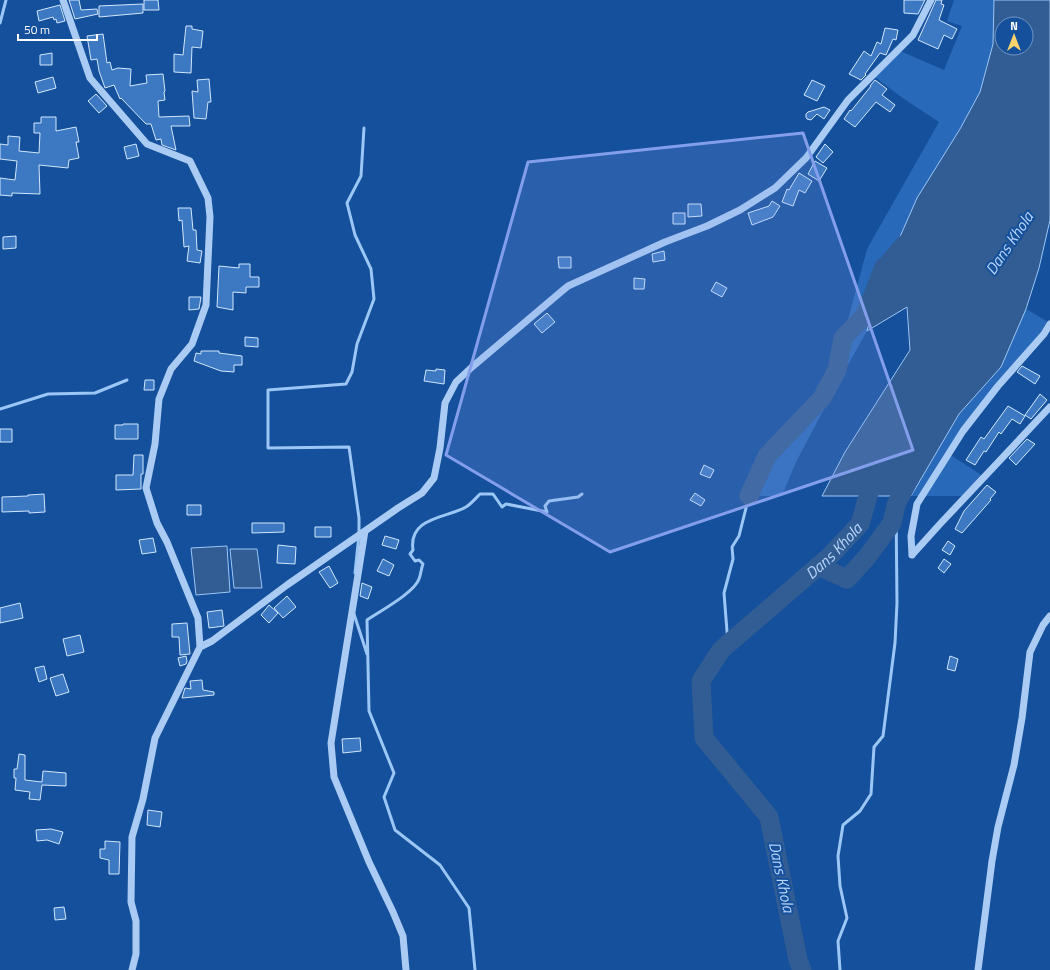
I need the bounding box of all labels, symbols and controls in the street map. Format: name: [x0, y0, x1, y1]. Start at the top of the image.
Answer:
scale bar: [18, 16, 97, 42]
north arrow: [994, 16, 1034, 56]
text: N: [1010, 18, 1018, 34]
text: 50 m: [24, 20, 50, 39]
water label: Dans Khola: [979, 206, 1040, 279]
water label: Dans Khola: [800, 516, 868, 585]
water label: Dans Khola: [763, 839, 801, 916]

